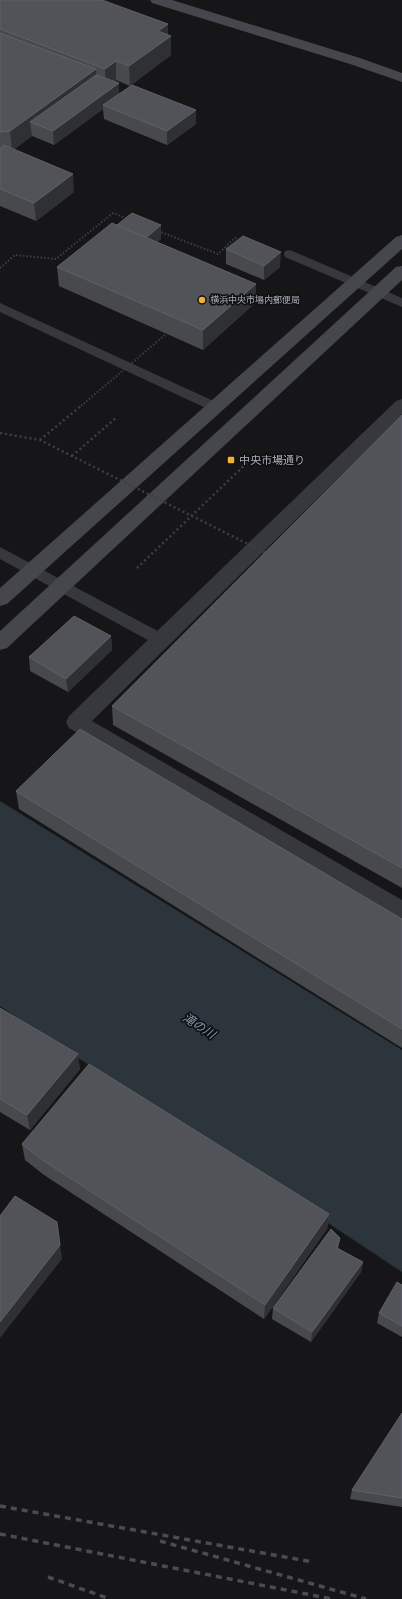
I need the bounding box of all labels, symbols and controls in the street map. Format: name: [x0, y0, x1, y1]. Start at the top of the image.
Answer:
place label: 横浜中央市場内郵便局: [210, 294, 300, 305]
marker: 横浜中央市場内郵便局: [197, 295, 207, 305]
place label: 中央市場通り: [239, 453, 305, 467]
marker: 中央市場通り: [226, 455, 236, 465]
water label: 滝の川: [180, 1009, 220, 1043]

